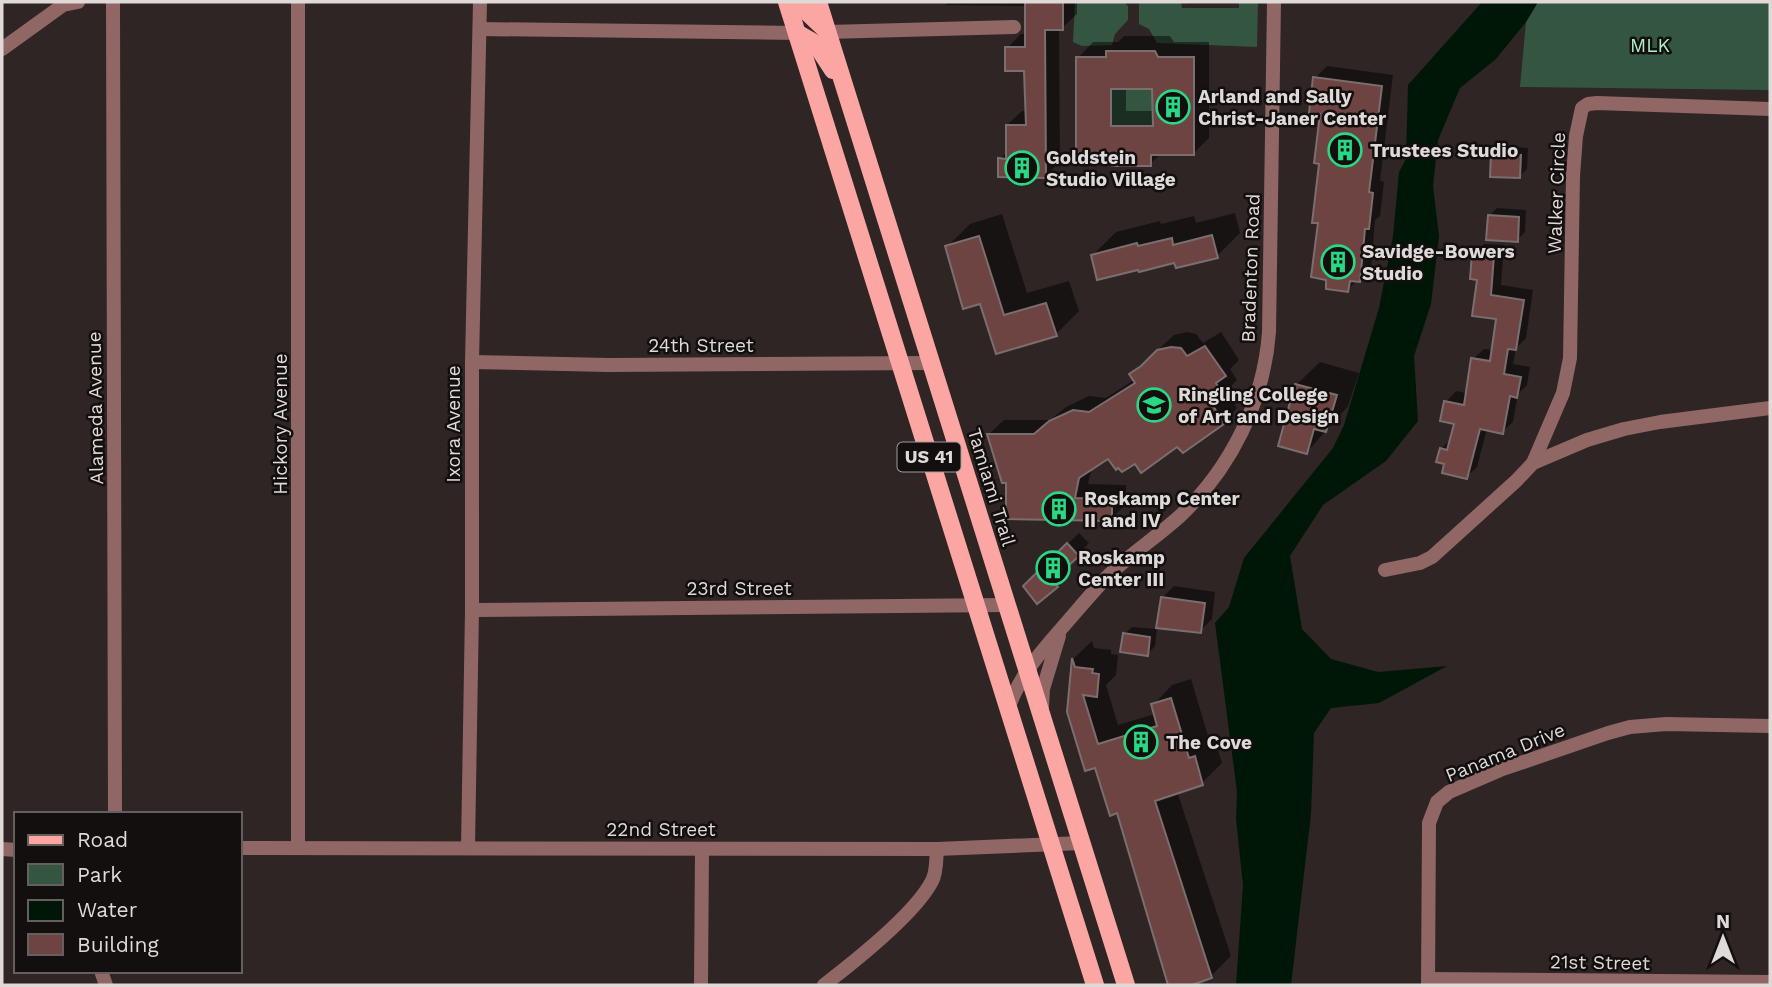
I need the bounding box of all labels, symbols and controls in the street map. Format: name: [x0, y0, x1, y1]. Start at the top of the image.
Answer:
park label: MLK: [1630, 34, 1670, 57]
place label: Arland and Sally Christ-Janer Center: [1198, 85, 1387, 130]
building icon: Arland and Sally Christ-Janer Center: [1154, 88, 1192, 126]
building icon: Trustees Studio: [1326, 131, 1364, 169]
street label: Walker Circle: [1543, 132, 1570, 254]
place label: Trustees Studio: [1370, 139, 1518, 162]
place label: Goldstein Studio Village: [1046, 146, 1176, 191]
building icon: Goldstein Studio Village: [1003, 149, 1041, 187]
street label: Bradenton Road: [1236, 193, 1265, 343]
place label: Savidge-Bowers Studio: [1362, 240, 1515, 285]
building icon: Savidge-Bowers Studio: [1319, 243, 1357, 281]
street label: Alameda Avenue: [83, 331, 108, 485]
street label: 24th Street: [648, 334, 754, 357]
street label: Hickory Avenue: [269, 353, 292, 495]
street label: Ixora Avenue: [442, 365, 465, 483]
place label: Ringling College of Art and Design: [1178, 383, 1339, 428]
school or university icon: Ringling College of Art and Design: [1135, 386, 1173, 424]
street label: Tamiami Trail: [963, 425, 1020, 549]
road number: US 41: [898, 443, 960, 472]
place label: Roskamp Center II and IV: [1084, 487, 1240, 532]
building icon: Roskamp Center II and IV: [1040, 490, 1078, 528]
place label: Roskamp Center III: [1078, 546, 1165, 591]
building icon: Roskamp Center III: [1034, 549, 1072, 587]
street label: 23rd Street: [686, 577, 792, 600]
street label: Panama Drive: [1442, 718, 1568, 787]
building icon: The Cove: [1122, 723, 1160, 761]
place label: The Cove: [1166, 731, 1252, 754]
legend: [14, 812, 242, 973]
street label: 22nd Street: [606, 818, 716, 841]
text: Road: [77, 827, 128, 852]
text: Park: [77, 862, 122, 887]
text: Water: [77, 897, 138, 922]
north arrow: [1688, 903, 1758, 973]
text: N: [1716, 910, 1730, 933]
text: Building: [77, 932, 159, 957]
street label: 21st Street: [1550, 950, 1650, 975]

